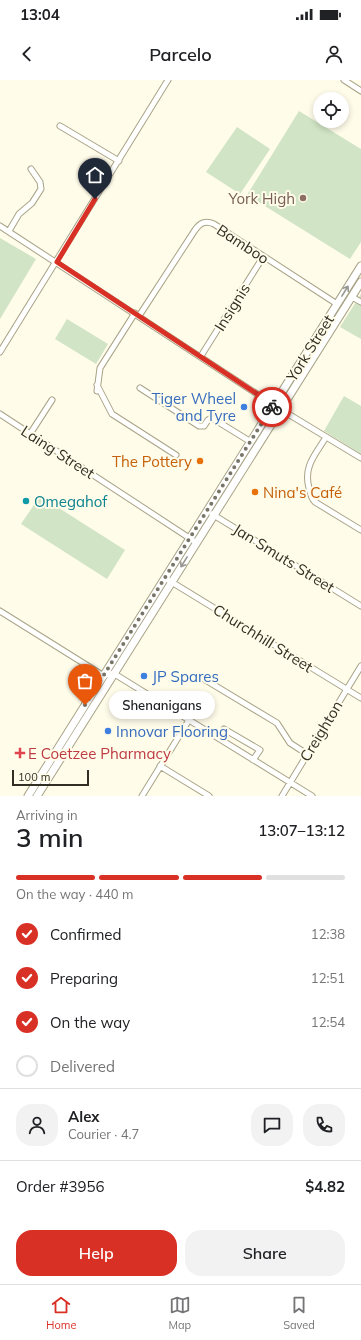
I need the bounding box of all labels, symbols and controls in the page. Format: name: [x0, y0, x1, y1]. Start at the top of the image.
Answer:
text: 13:04: [20, 5, 60, 24]
icon: back: [16, 43, 38, 65]
text: Parcelo: [149, 43, 212, 66]
icon: person: [323, 43, 345, 65]
map controls: [313, 92, 349, 128]
button: locate: [313, 92, 349, 128]
pin: [78, 158, 112, 199]
icon: home: [84, 164, 106, 186]
place label: York High: [228, 189, 295, 208]
marker: York High: [298, 193, 308, 203]
street label: Bamboo: [213, 220, 273, 268]
street label: Insignis: [210, 280, 254, 334]
one-way arrow: [342, 285, 350, 297]
street label: York Street: [282, 311, 338, 386]
courier: [252, 387, 292, 427]
place label: Tiger Wheel and Tyre: [151, 389, 236, 425]
icon: bike: [261, 396, 283, 418]
marker: Tiger Wheel and Tyre: [239, 402, 249, 412]
street label: Laing Street: [18, 421, 98, 483]
place label: The Pottery: [112, 452, 192, 471]
marker: The Pottery: [195, 456, 205, 466]
place label: Nina's Café: [263, 483, 342, 502]
marker: Nina's Café: [250, 487, 260, 497]
place label: Omegahof: [34, 492, 108, 511]
marker: Omegahof: [21, 496, 31, 506]
street label: Jan Smuts Street: [230, 519, 338, 597]
one-way arrow: [180, 557, 189, 568]
street label: Churchhill Street: [210, 600, 316, 676]
pin: [68, 664, 102, 705]
place label: JP Spares: [152, 667, 219, 686]
icon: bag: [74, 670, 96, 692]
marker: JP Spares: [139, 671, 149, 681]
callout: Shenanigans: [109, 691, 215, 719]
text: Shenanigans: [122, 697, 202, 713]
street label: Creighton: [295, 697, 347, 765]
place label: Innovar Flooring: [116, 722, 228, 741]
marker: Innovar Flooring: [103, 726, 113, 736]
place label: E Coetzee Pharmacy: [28, 744, 171, 763]
marker: E Coetzee Pharmacy: [15, 748, 25, 758]
scale bar: [12, 768, 89, 787]
text: 100 m: [18, 770, 50, 784]
text: Arriving in: [16, 807, 78, 823]
text: 3 min: [16, 821, 84, 854]
text: 13:07–13:12: [258, 821, 345, 840]
text: On the way · 440 m: [16, 886, 133, 902]
icon: check: [16, 923, 38, 945]
text: Confirmed: [50, 925, 121, 944]
text: 12:38: [311, 926, 345, 942]
icon: check: [16, 967, 38, 989]
text: Preparing: [50, 969, 118, 988]
text: 12:51: [311, 970, 345, 986]
icon: check: [16, 1011, 38, 1033]
text: On the way: [50, 1013, 130, 1032]
text: 12:54: [311, 1014, 345, 1030]
text: Delivered: [50, 1057, 115, 1076]
button: person: [16, 1104, 58, 1146]
button: chat: [251, 1104, 293, 1146]
button: phone: [303, 1104, 345, 1146]
text: Alex: [68, 1107, 100, 1126]
text: Courier · 4.7: [68, 1126, 139, 1142]
text: Order #3956: [16, 1177, 104, 1196]
text: $4.82: [305, 1177, 345, 1196]
button: Help: [16, 1230, 177, 1276]
button: Share: [185, 1230, 345, 1276]
tab: Home: [46, 1294, 76, 1332]
tab: Map: [168, 1294, 191, 1332]
tab: Saved: [283, 1294, 315, 1332]

